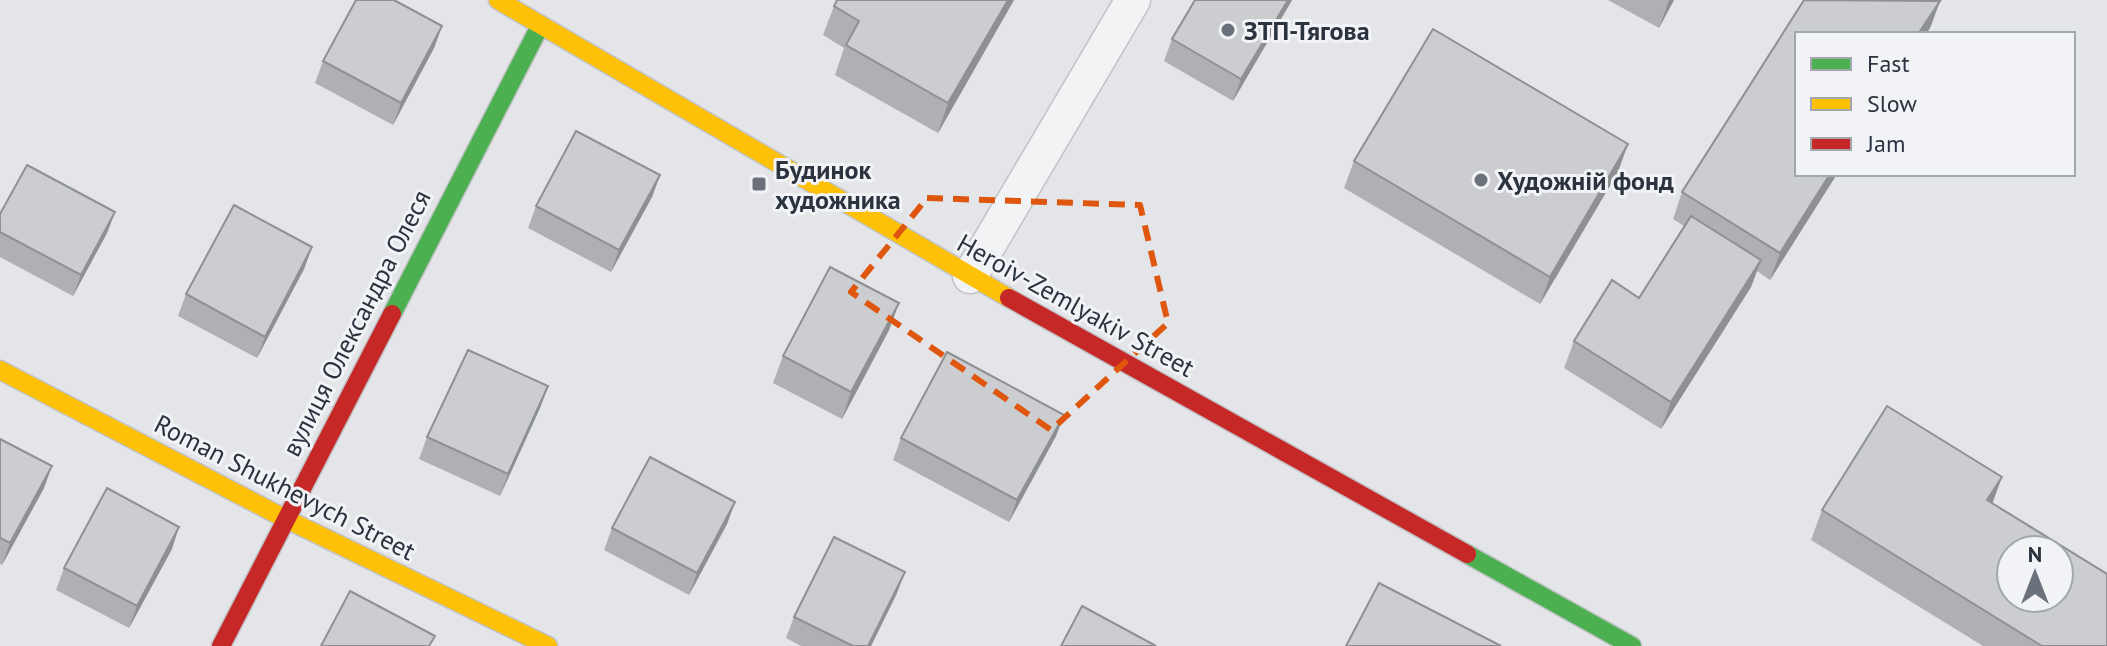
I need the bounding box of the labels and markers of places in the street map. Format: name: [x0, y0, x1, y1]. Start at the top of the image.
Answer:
place label: ЗТП-Тягова: [1244, 14, 1370, 47]
marker: ЗТП-Тягова: [1219, 21, 1237, 39]
place label: Будинок художника: [775, 153, 901, 216]
place label: Художній фонд: [1497, 164, 1674, 197]
marker: Художній фонд: [1472, 171, 1490, 189]
marker: Будинок художника: [750, 175, 768, 193]

